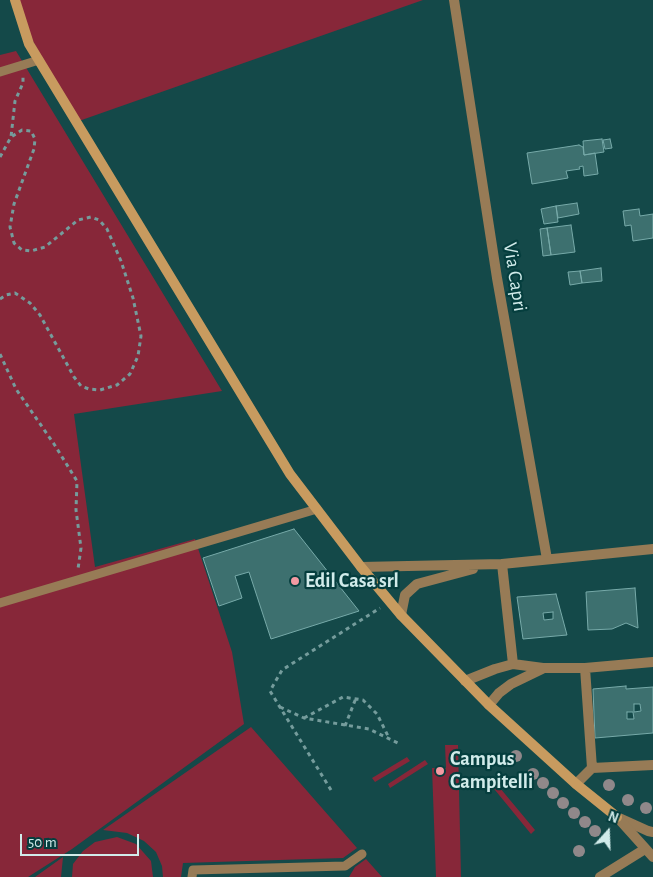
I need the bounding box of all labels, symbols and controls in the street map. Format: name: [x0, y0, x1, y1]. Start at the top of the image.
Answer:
street label: Via Capri: [498, 241, 532, 313]
place label: Edil Casa srl: [305, 569, 399, 593]
marker: Edil Casa srl: [289, 575, 301, 587]
place label: Campus Campitelli: [450, 747, 533, 794]
marker: Campus Campitelli: [434, 765, 446, 777]
north arrow: [583, 807, 633, 857]
text: N: [606, 810, 620, 826]
scale bar: [22, 824, 141, 856]
text: 50 m: [28, 835, 57, 850]

